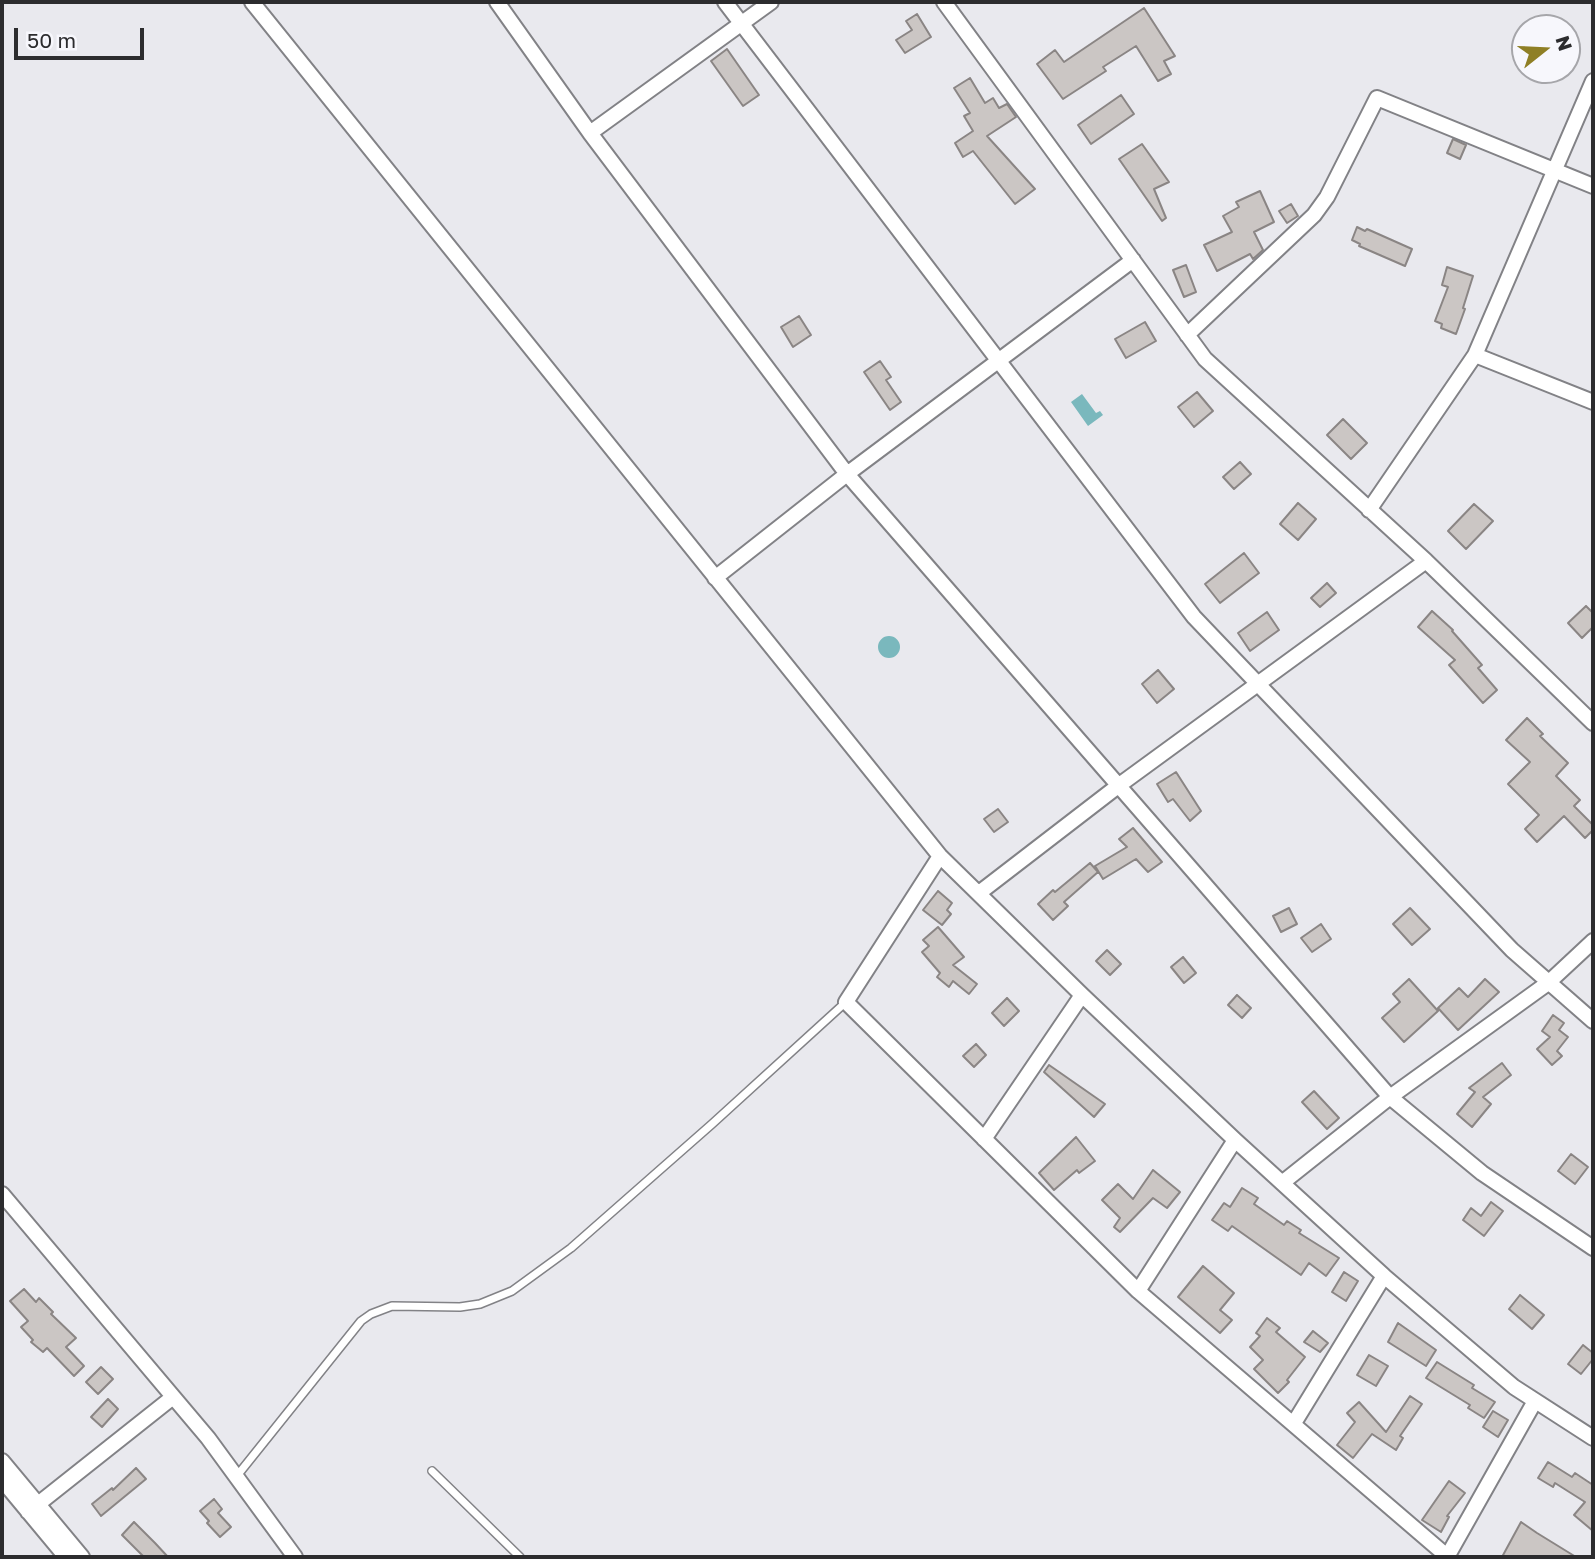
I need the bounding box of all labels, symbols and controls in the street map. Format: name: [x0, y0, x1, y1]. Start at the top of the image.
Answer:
scale bar: [18, 14, 147, 58]
north arrow: [1511, 14, 1581, 84]
text: 50 m: [27, 27, 76, 53]
text: N: [1551, 33, 1578, 53]

